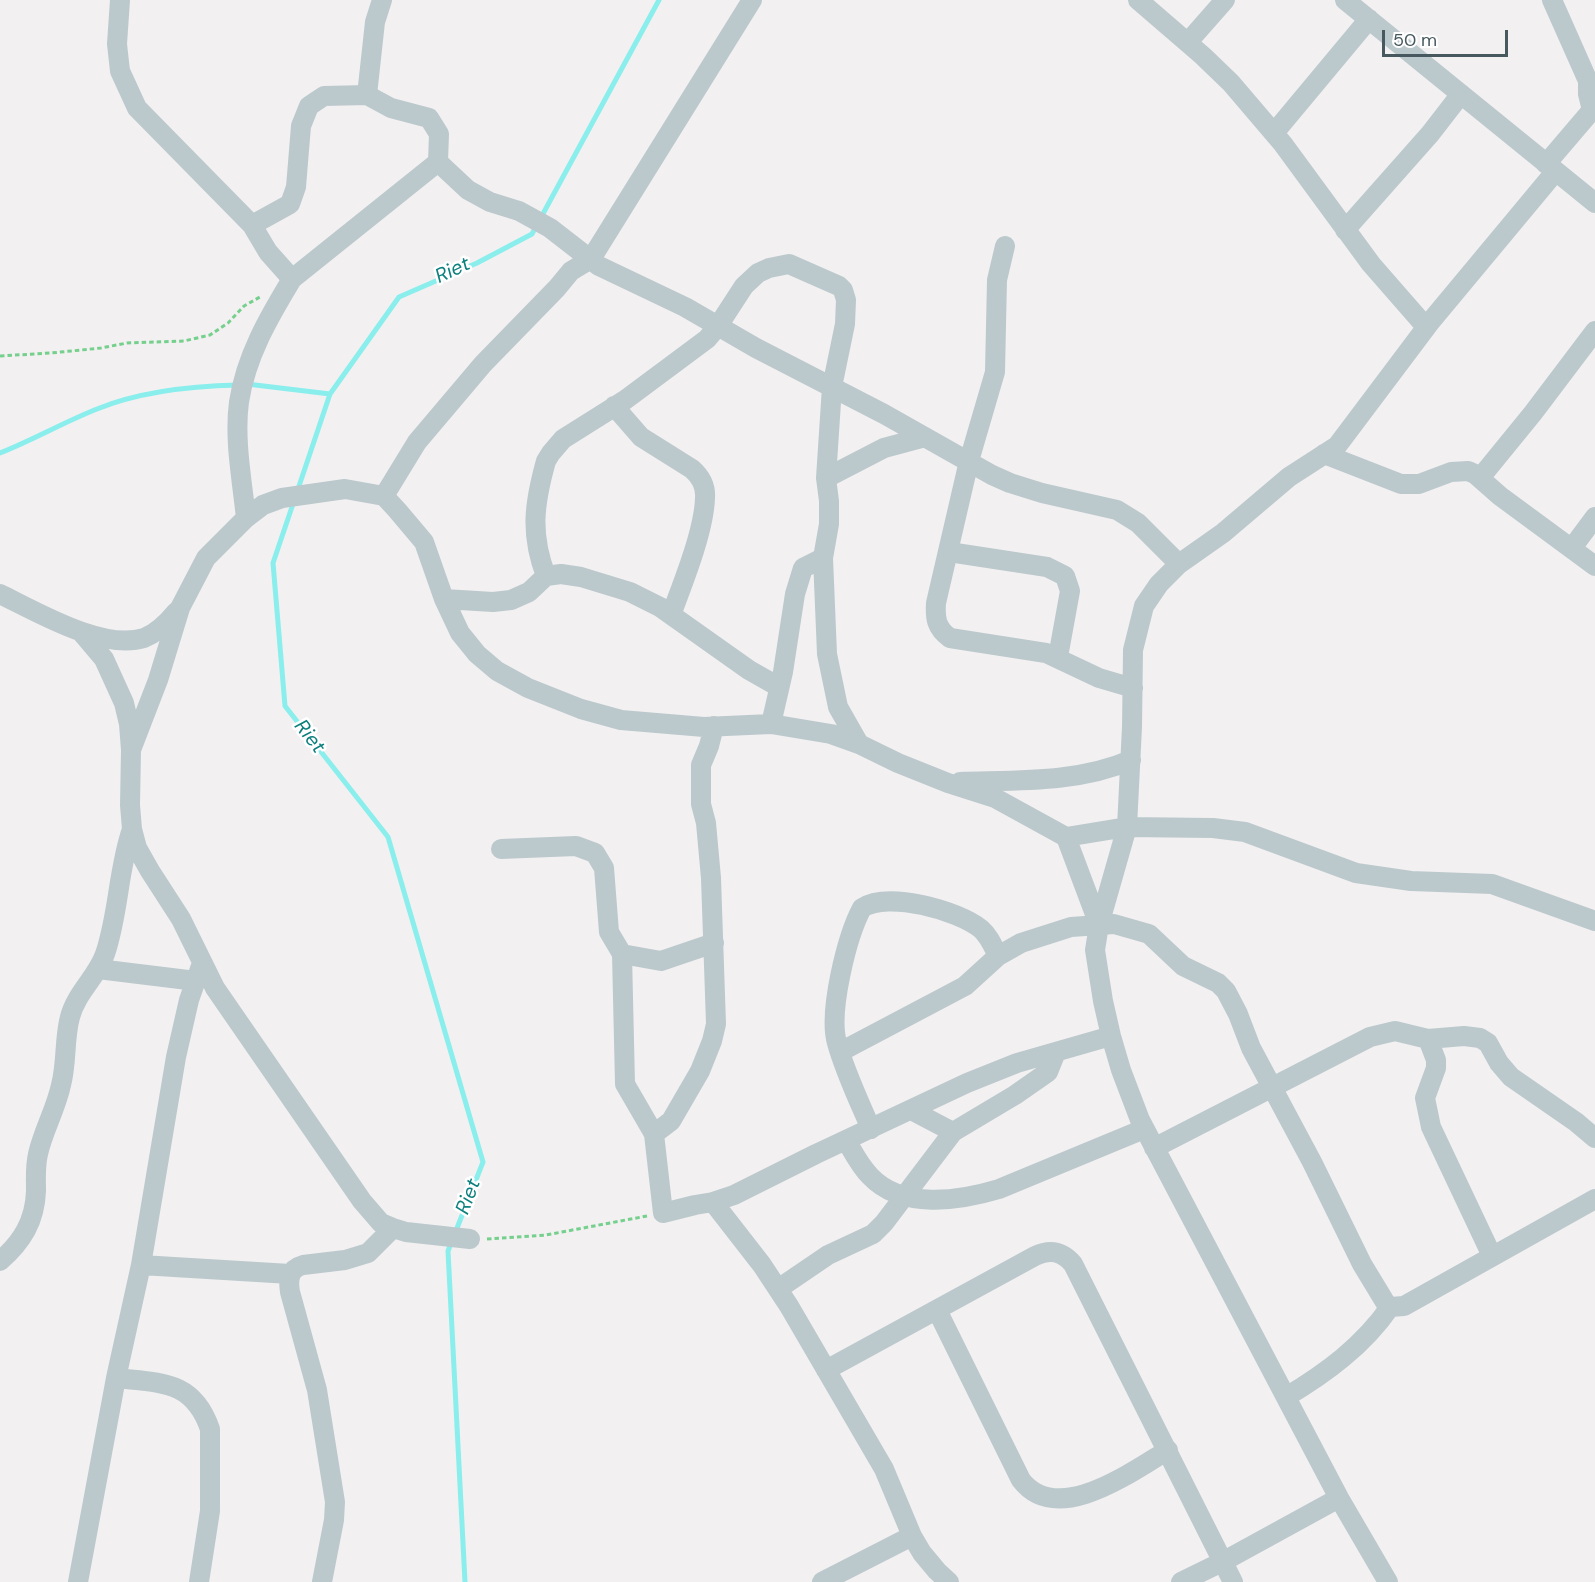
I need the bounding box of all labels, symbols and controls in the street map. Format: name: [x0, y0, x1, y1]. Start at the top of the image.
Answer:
scale bar: [1385, 18, 1511, 56]
text: 50 m: [1393, 28, 1437, 52]
water label: Riet: [432, 253, 474, 289]
water label: Riet: [289, 715, 329, 759]
water label: Riet: [451, 1176, 487, 1218]

